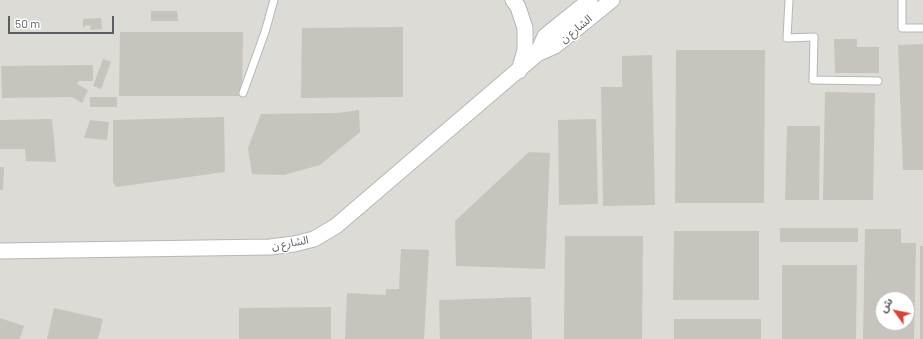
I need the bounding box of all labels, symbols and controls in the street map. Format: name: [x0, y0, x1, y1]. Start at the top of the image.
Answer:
scale bar: [10, 8, 116, 34]
street label: الشارع ن: [557, 12, 595, 46]
text: 50 m: [15, 16, 40, 30]
street label: الشارع ن: [270, 233, 310, 253]
north arrow: [875, 291, 915, 331]
text: ش: [876, 295, 895, 315]

